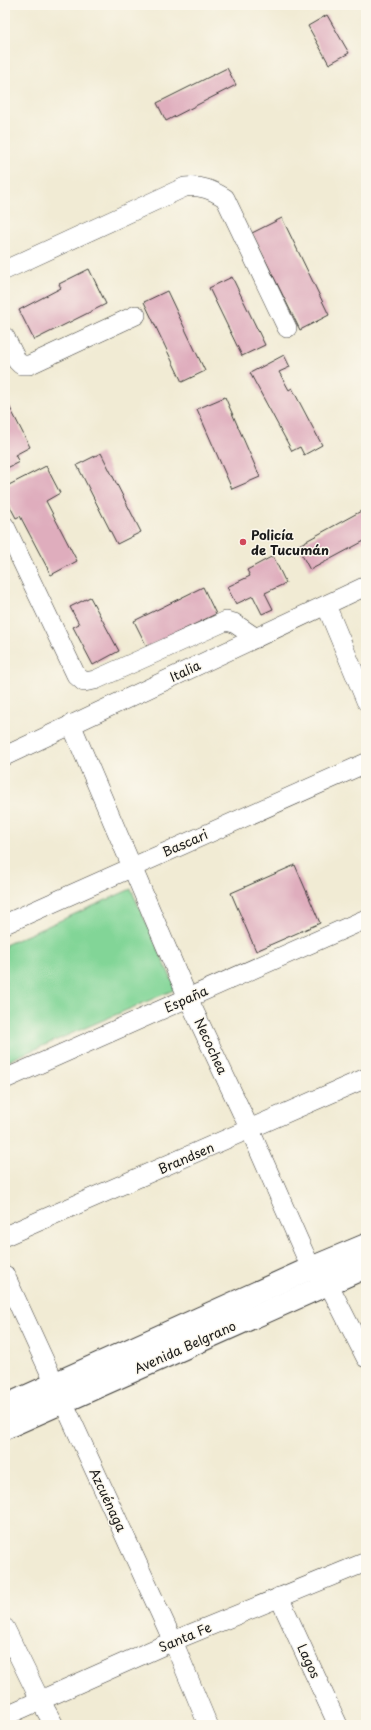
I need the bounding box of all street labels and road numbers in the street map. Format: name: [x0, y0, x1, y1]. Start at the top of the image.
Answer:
street label: Italia: [166, 655, 203, 686]
street label: Bascari: [159, 824, 211, 861]
street label: España: [161, 980, 211, 1017]
street label: Necochea: [190, 1014, 233, 1078]
street label: Brandsen: [155, 1137, 217, 1178]
street label: Avenida Belgrano: [131, 1316, 239, 1378]
street label: Azcuénaga: [85, 1465, 132, 1535]
street label: Santa Fe: [155, 1617, 214, 1656]
street label: Lagos: [293, 1640, 326, 1681]

